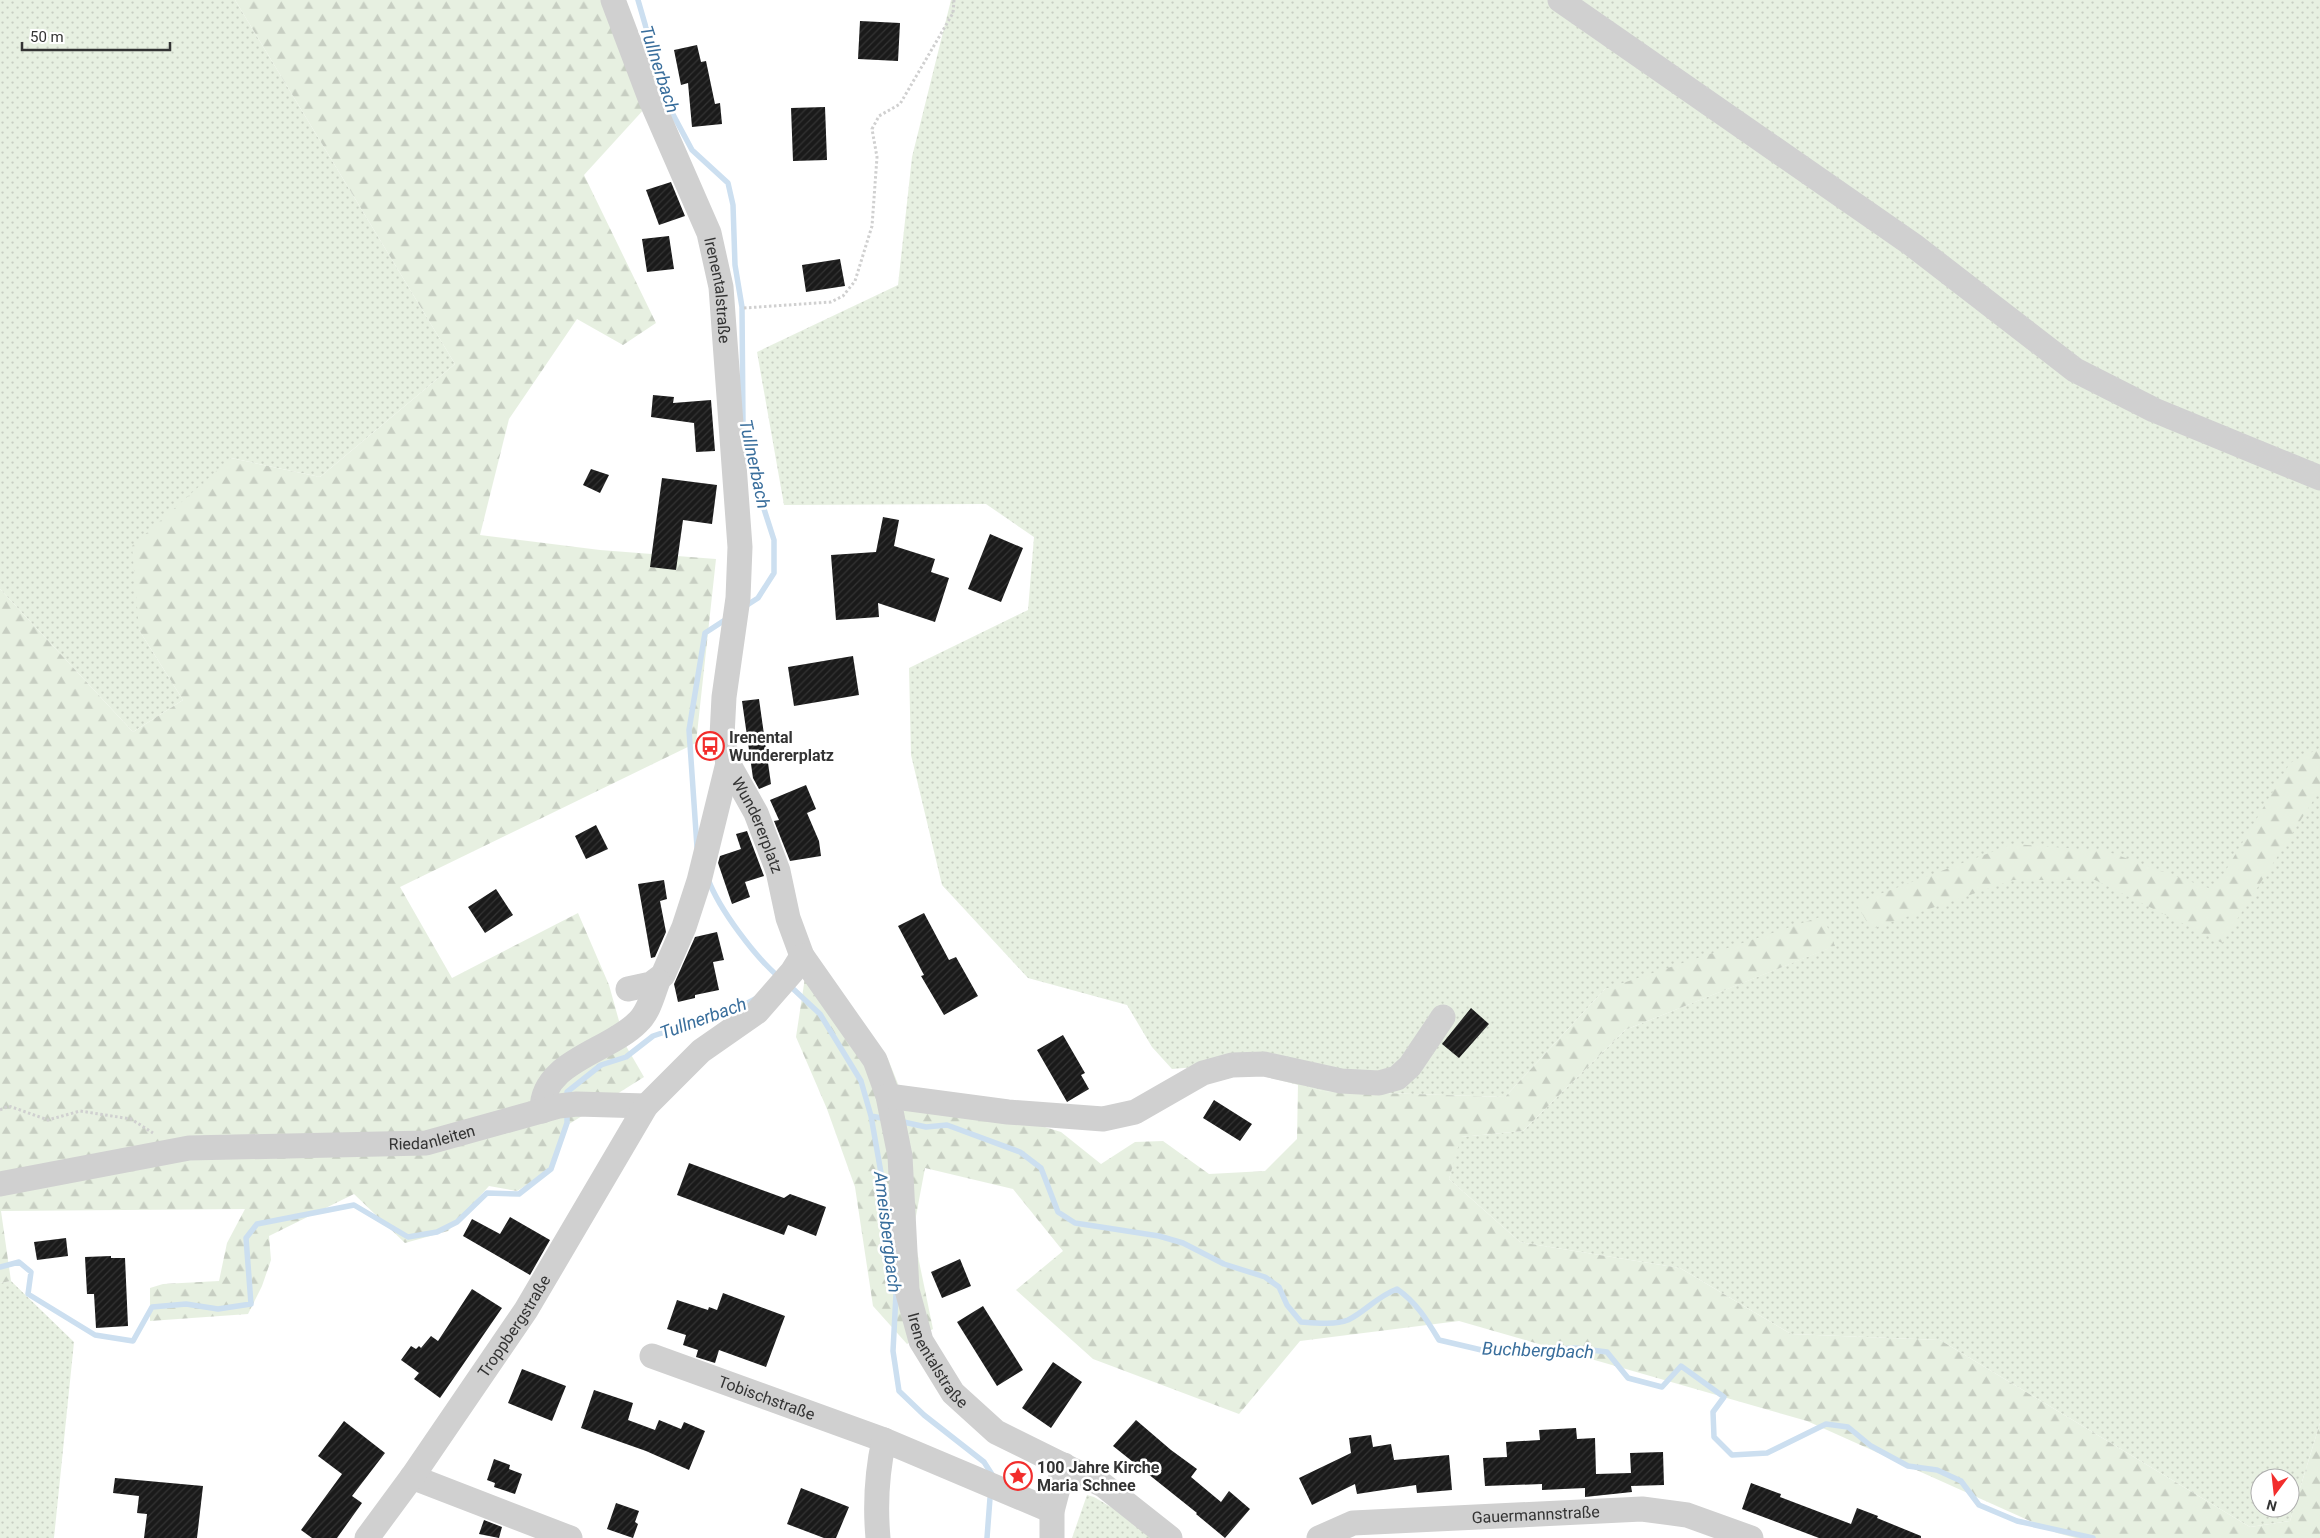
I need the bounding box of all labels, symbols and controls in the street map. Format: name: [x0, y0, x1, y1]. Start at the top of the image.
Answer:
scale bar: [22, 20, 170, 52]
water label: Tullnerbach: [636, 23, 684, 115]
text: 50 m: [30, 28, 64, 46]
street label: Irenentalstraße: [701, 235, 735, 344]
water label: Tullnerbach: [735, 418, 775, 510]
place label: Irenental Wundererplatz: [729, 728, 834, 765]
bus stop icon: Irenental Wundererplatz: [695, 731, 725, 761]
street label: Wundererplatz: [728, 774, 787, 876]
water label: Tullnerbach: [657, 993, 749, 1043]
street label: Riedanleiten: [389, 1120, 477, 1153]
water label: Ameisbergbach: [870, 1169, 906, 1294]
street label: Troppbergstraße: [474, 1271, 554, 1381]
street label: Irenentalstraße: [904, 1310, 972, 1412]
water label: Buchbergbach: [1482, 1338, 1594, 1362]
street label: Tobischstraße: [716, 1371, 818, 1424]
place label: 100 Jahre Kirche Maria Schnee: [1037, 1458, 1160, 1495]
place icon: 100 Jahre Kirche Maria Schnee: [1003, 1461, 1033, 1491]
north arrow: [2250, 1468, 2300, 1518]
text: N: [2265, 1497, 2278, 1515]
street label: Gauermannstraße: [1471, 1502, 1600, 1527]

